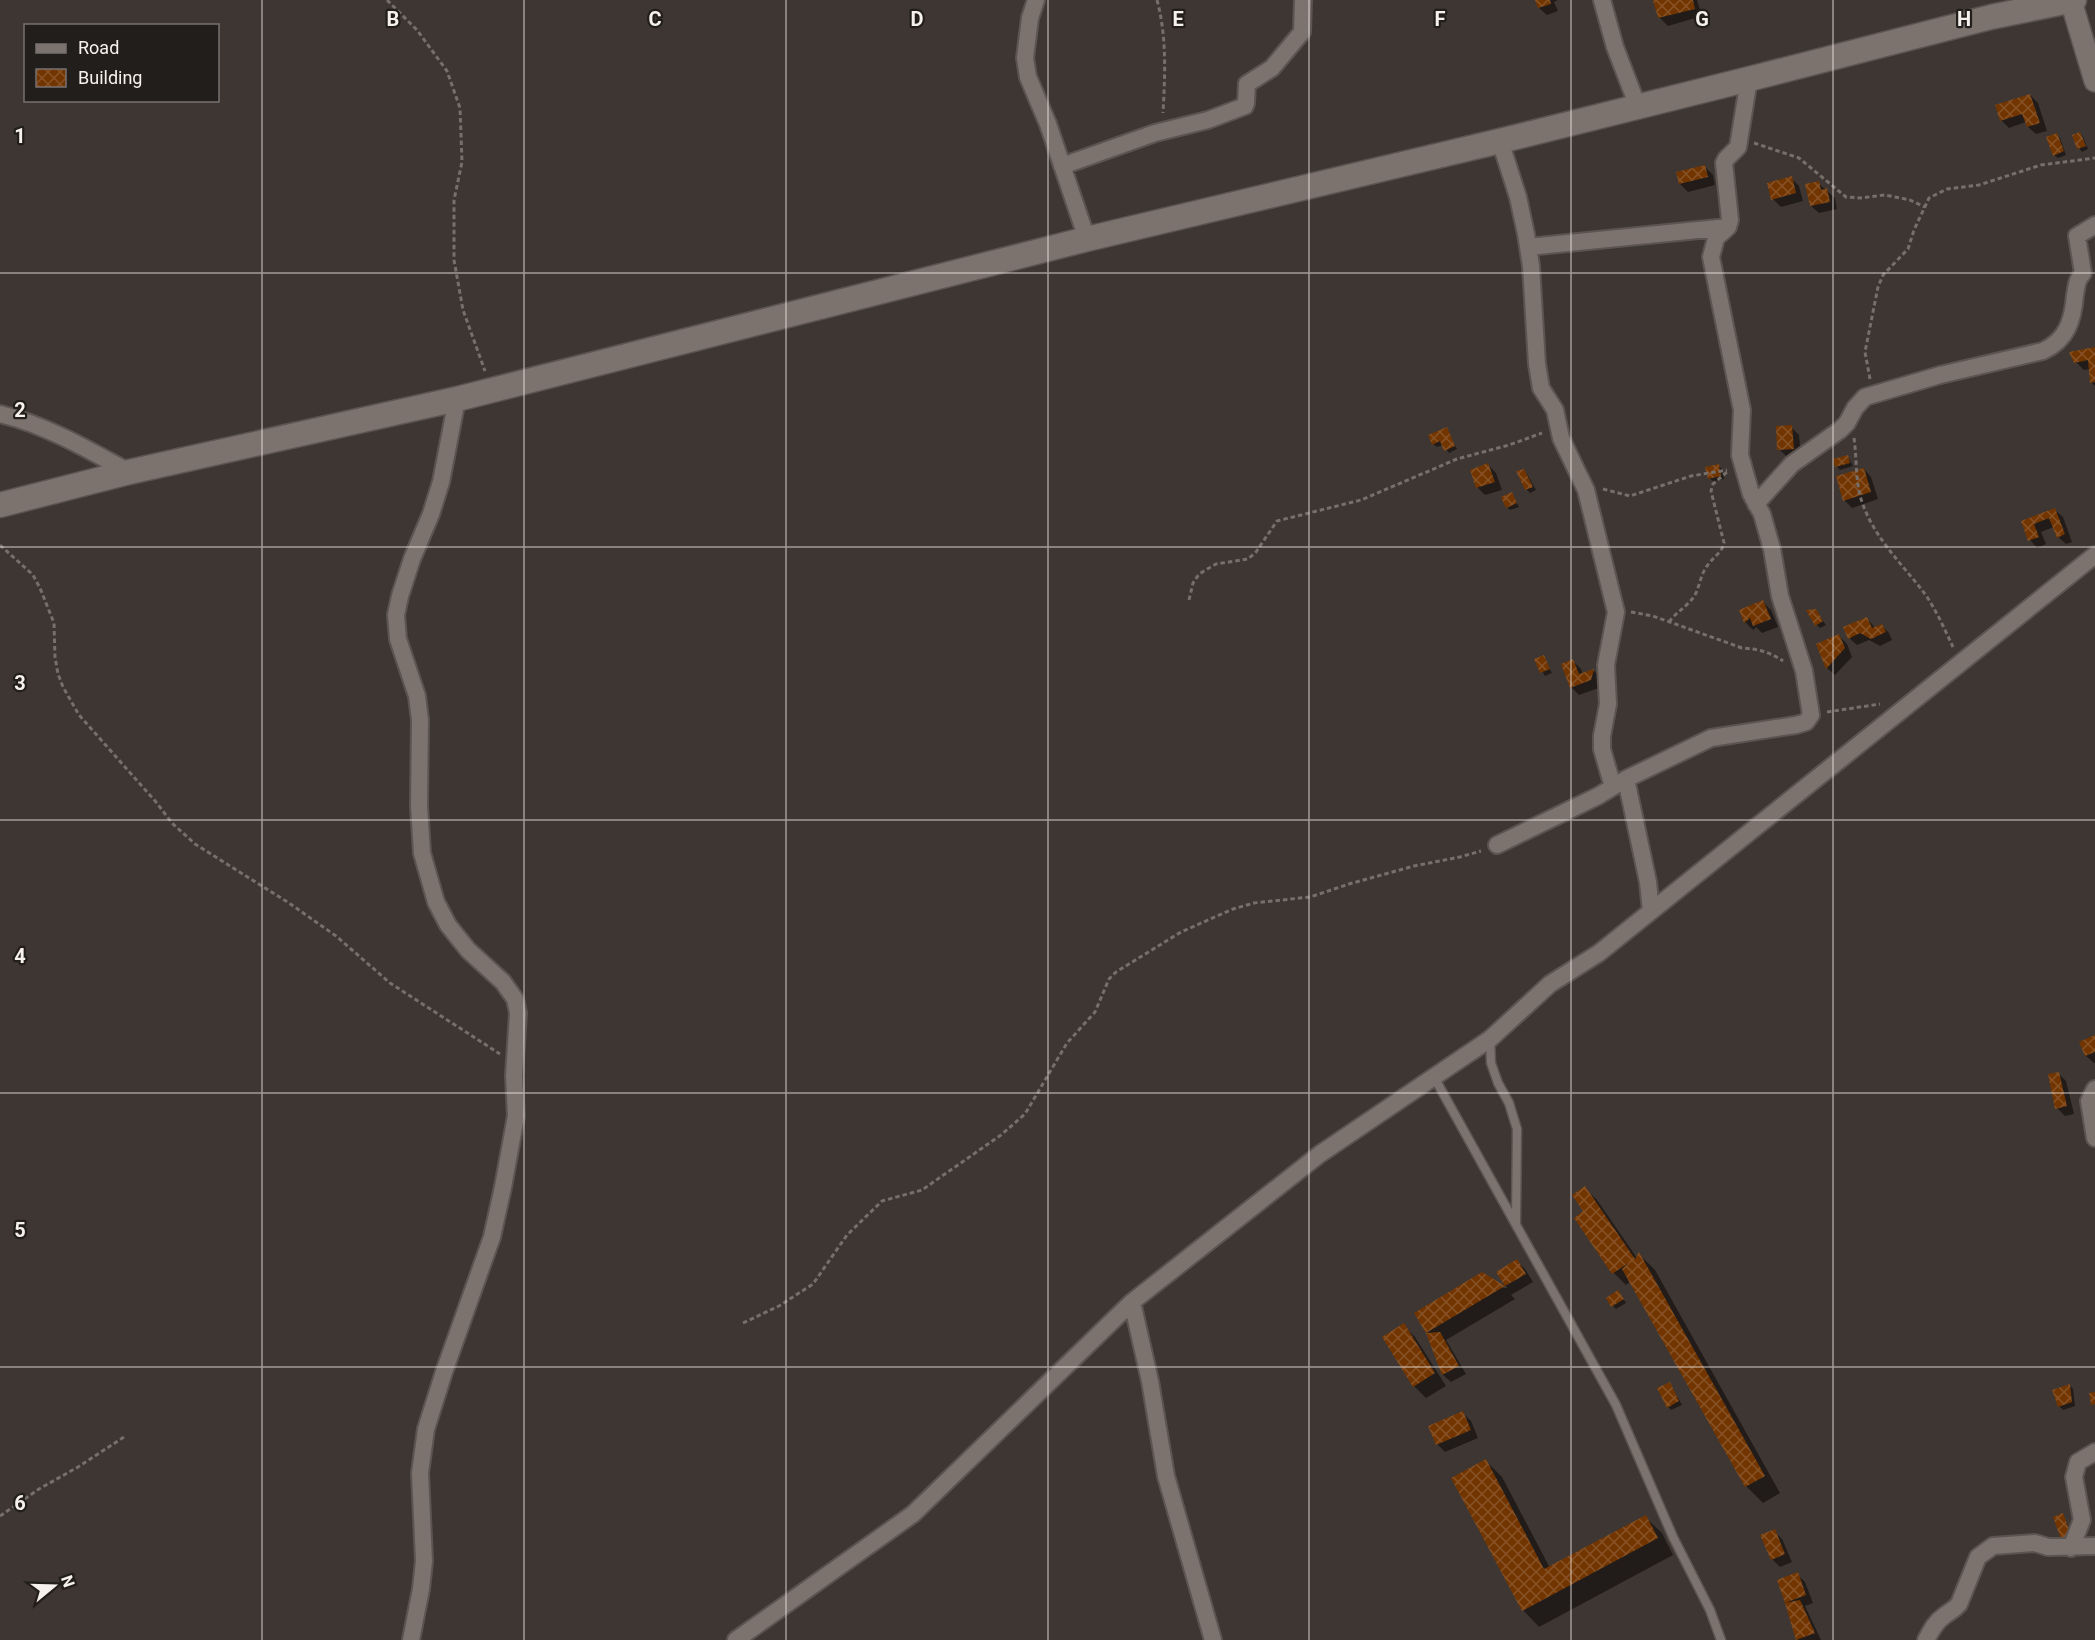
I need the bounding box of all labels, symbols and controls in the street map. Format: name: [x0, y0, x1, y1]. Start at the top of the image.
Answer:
text: B: [387, 7, 399, 31]
text: C: [648, 7, 662, 31]
text: D: [911, 7, 924, 31]
text: E: [1172, 7, 1184, 31]
text: F: [1435, 7, 1446, 31]
text: G: [1695, 7, 1709, 31]
text: H: [1957, 7, 1971, 31]
legend: [24, 24, 219, 102]
text: Road: [78, 37, 119, 58]
text: Building: [78, 67, 142, 88]
text: 1: [14, 124, 26, 148]
text: 2: [14, 398, 26, 422]
text: 3: [14, 671, 26, 695]
text: 4: [14, 944, 26, 968]
text: 5: [14, 1218, 26, 1242]
text: 6: [14, 1491, 26, 1515]
north arrow: [24, 1556, 84, 1616]
text: N: [57, 1573, 79, 1590]

